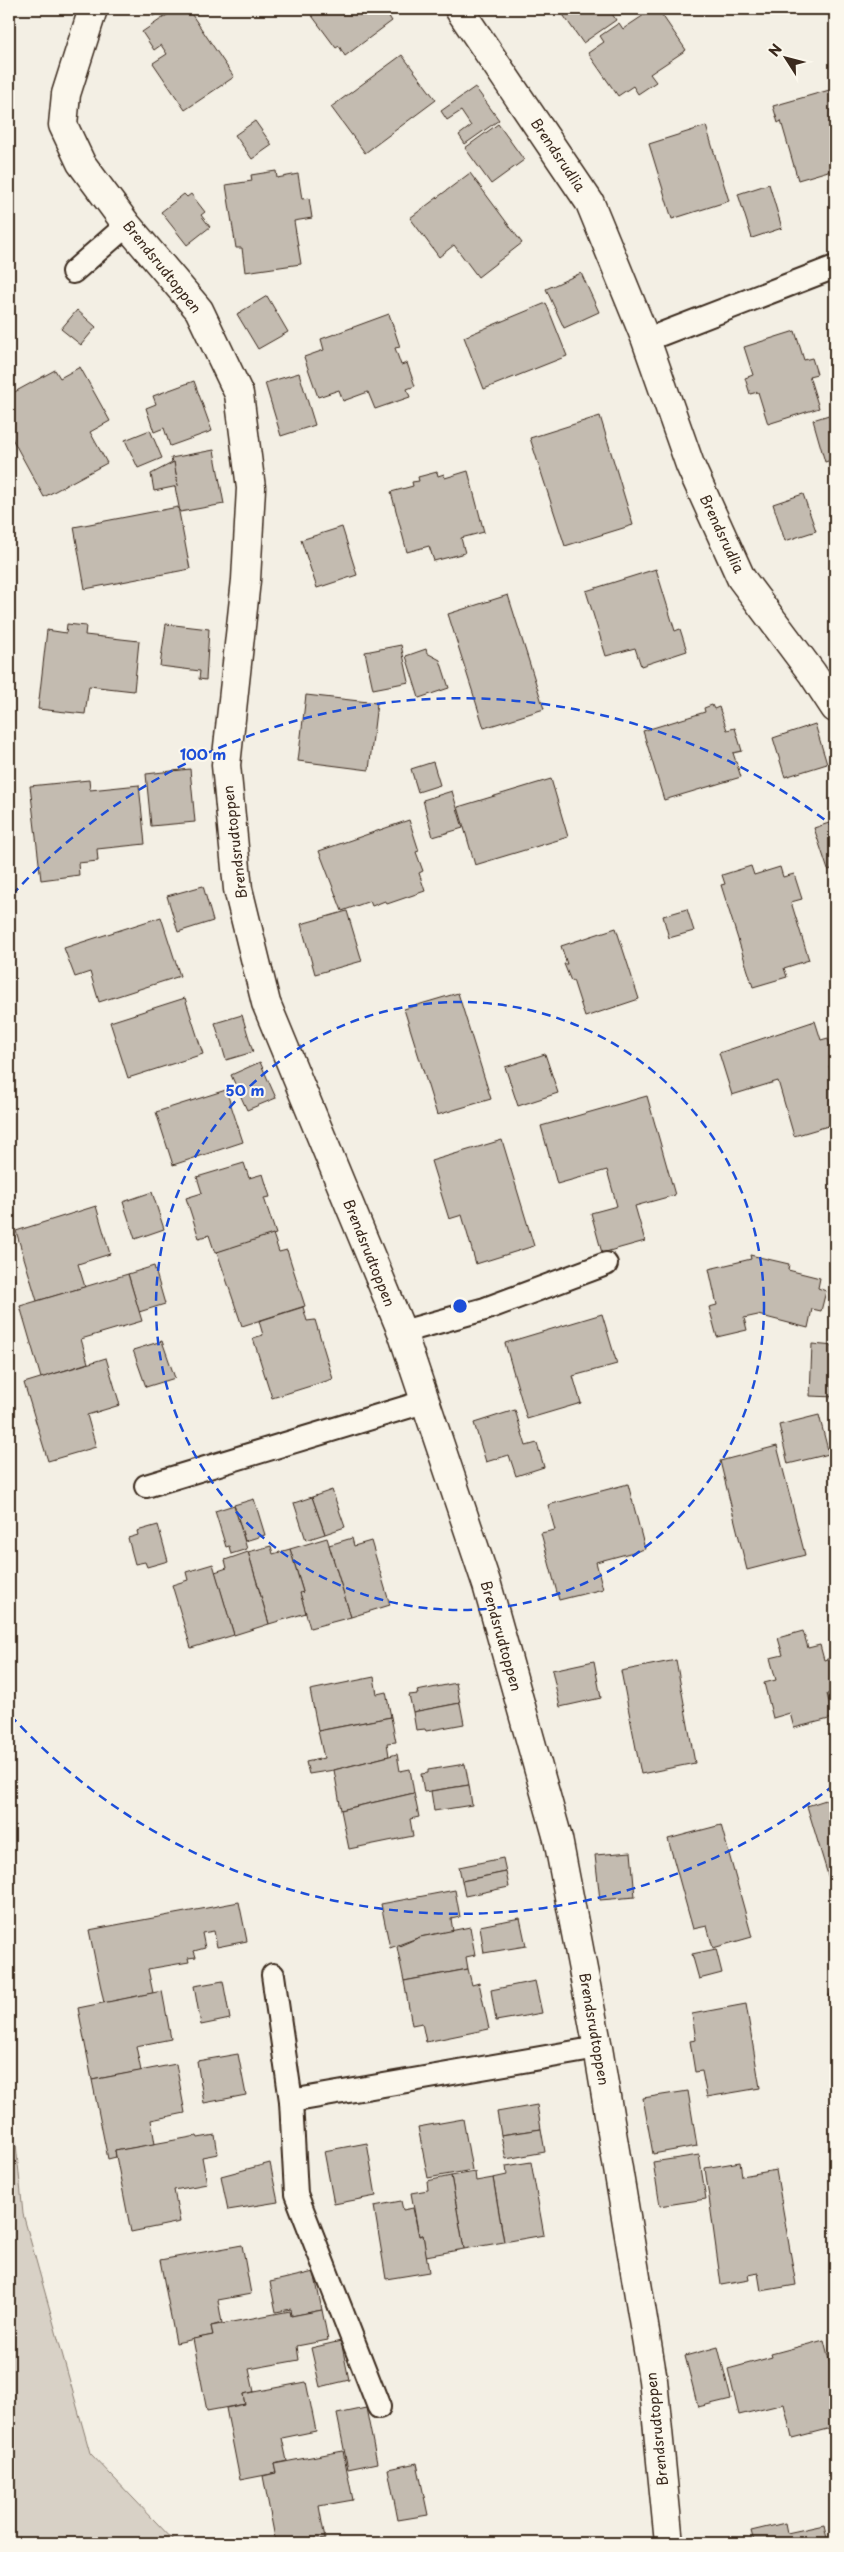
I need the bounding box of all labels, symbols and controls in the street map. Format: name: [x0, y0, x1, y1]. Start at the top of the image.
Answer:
north arrow: [762, 32, 812, 82]
text: N: [763, 39, 787, 61]
street label: Brendsrudlia: [526, 114, 591, 196]
street label: Brendsrudtoppen: [118, 216, 206, 318]
street label: Brendsrudlia: [695, 491, 750, 577]
text: 100 m: [180, 742, 226, 765]
street label: Brendsrudtoppen: [217, 784, 252, 900]
text: 50 m: [226, 1078, 264, 1101]
street label: Brendsrudtoppen: [338, 1196, 401, 1310]
centre of rings: [451, 1297, 469, 1315]
street label: Brendsrudtoppen: [476, 1578, 527, 1694]
street label: Brendsrudtoppen: [574, 1971, 615, 2087]
street label: Brendsrudtoppen: [640, 2371, 673, 2487]

